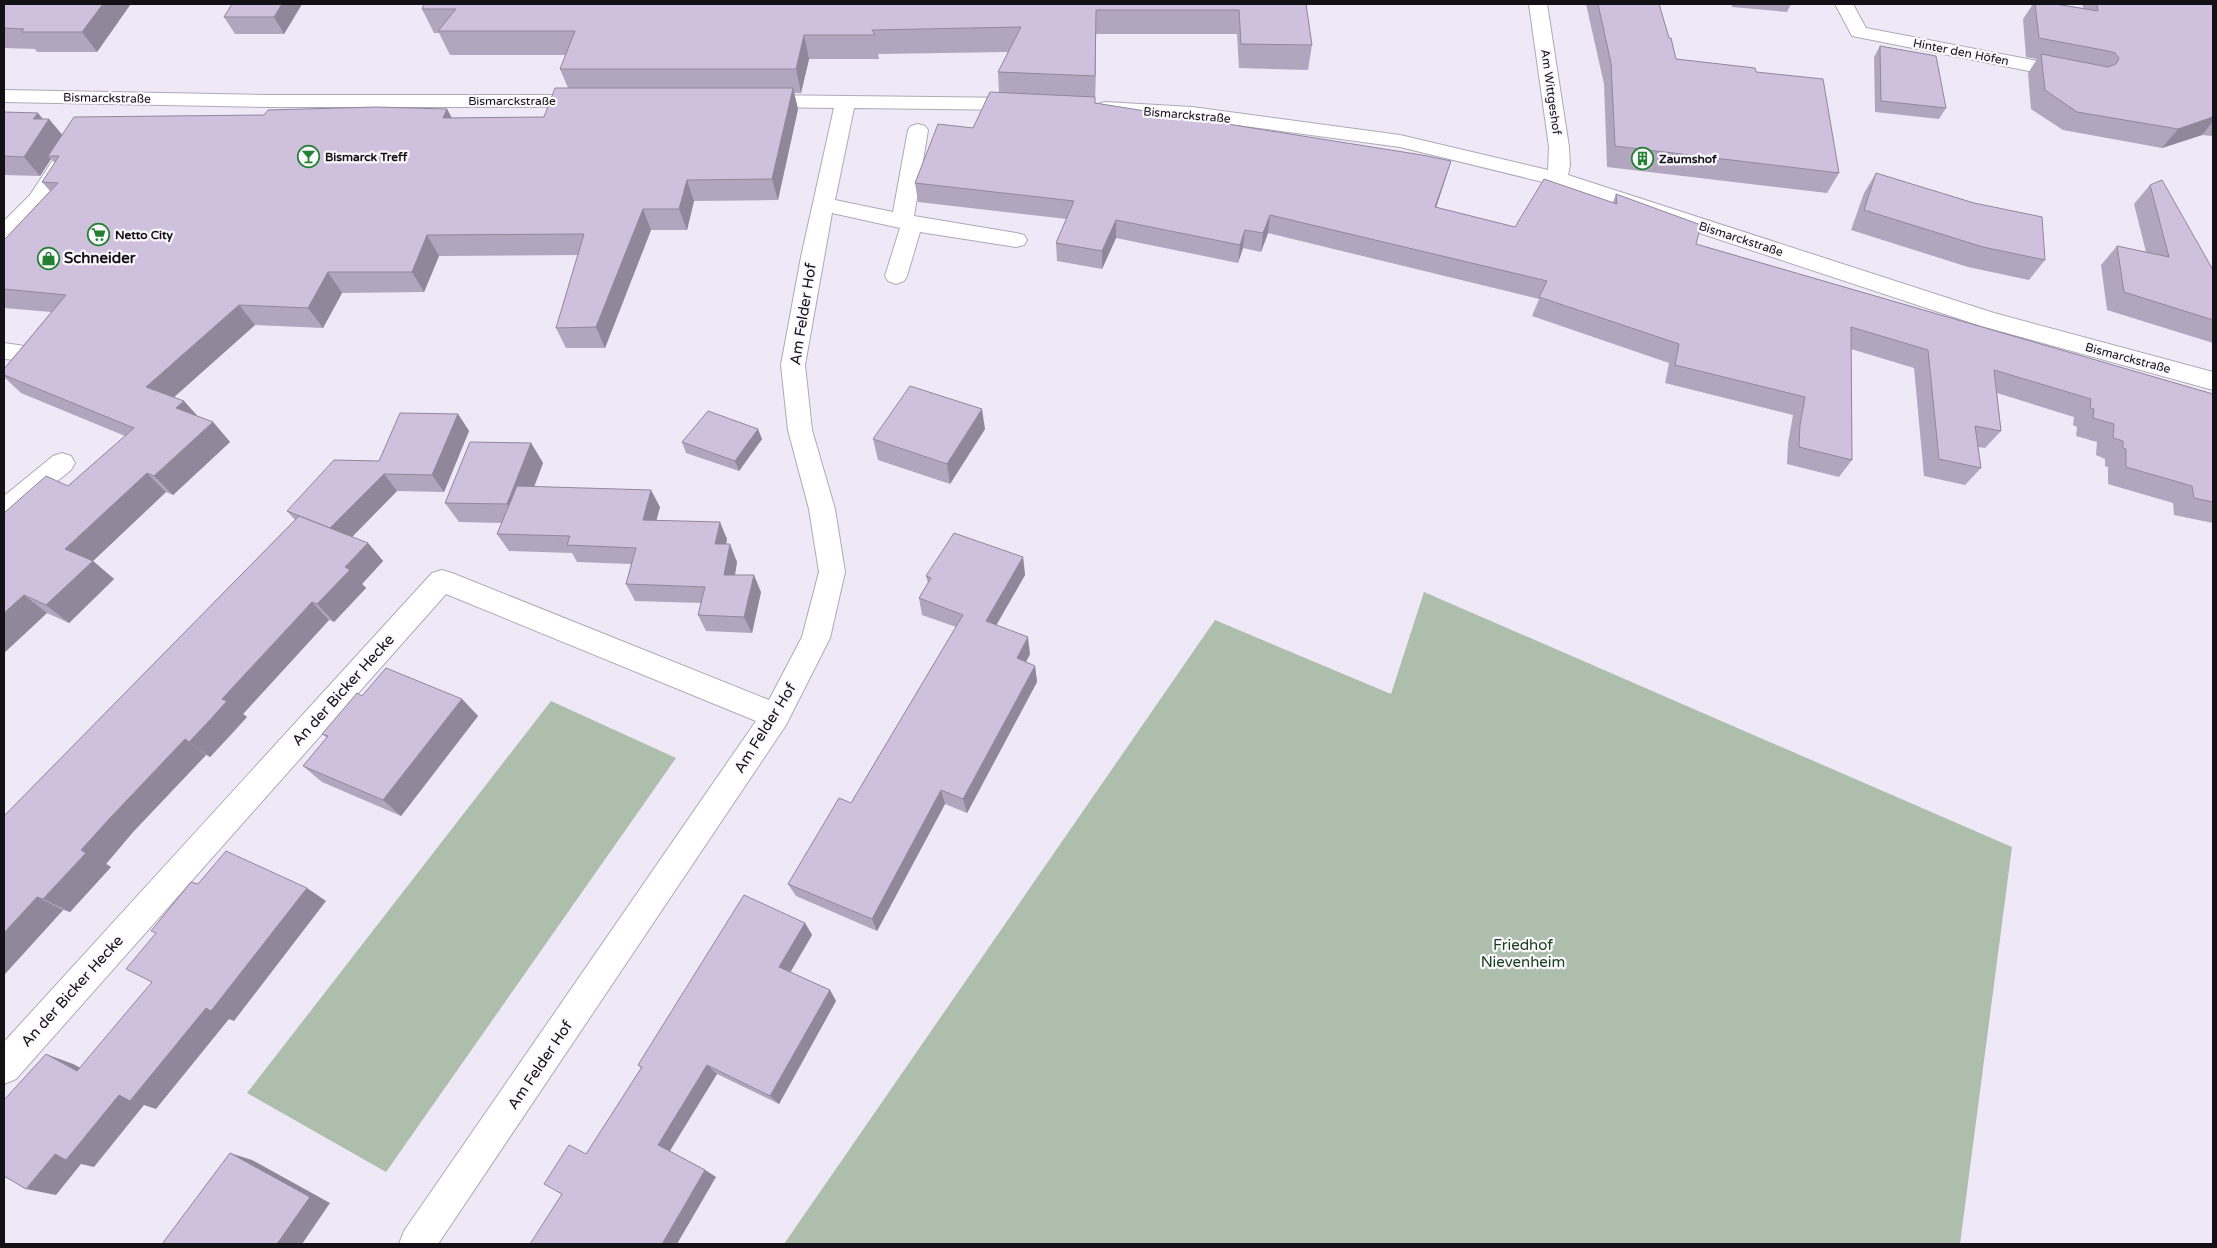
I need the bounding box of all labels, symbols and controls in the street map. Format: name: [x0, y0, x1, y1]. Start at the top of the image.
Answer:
street label: Hinter den Höfen: [1912, 36, 2010, 68]
street label: Am Wittgeshof: [1538, 48, 1564, 136]
street label: Bismarckstraße: [63, 90, 151, 106]
street label: Bismarckstraße: [468, 94, 556, 108]
street label: Bismarckstraße: [1143, 104, 1232, 126]
bar icon: Bismarck Treff: [297, 145, 321, 169]
building icon: Zaumshof: [1631, 147, 1655, 171]
place label: Bismarck Treff: [325, 150, 408, 164]
place label: Zaumshof: [1659, 152, 1717, 166]
street label: Bismarckstraße: [1697, 219, 1785, 259]
supermarket icon: Netto City: [87, 223, 111, 247]
place label: Netto City: [115, 228, 174, 243]
shop icon: Schneider: [36, 246, 60, 270]
place label: Schneider: [64, 249, 136, 267]
street label: Am Felder Hof: [786, 261, 820, 366]
street label: Bismarckstraße: [2084, 340, 2172, 376]
street label: An der Bicker Hecke: [288, 630, 398, 750]
street label: Am Felder Hof: [730, 679, 800, 776]
street label: An der Bicker Hecke: [17, 931, 127, 1051]
park label: Friedhof Nievenheim: [1481, 936, 1565, 971]
street label: Am Felder Hof: [504, 1017, 576, 1113]

